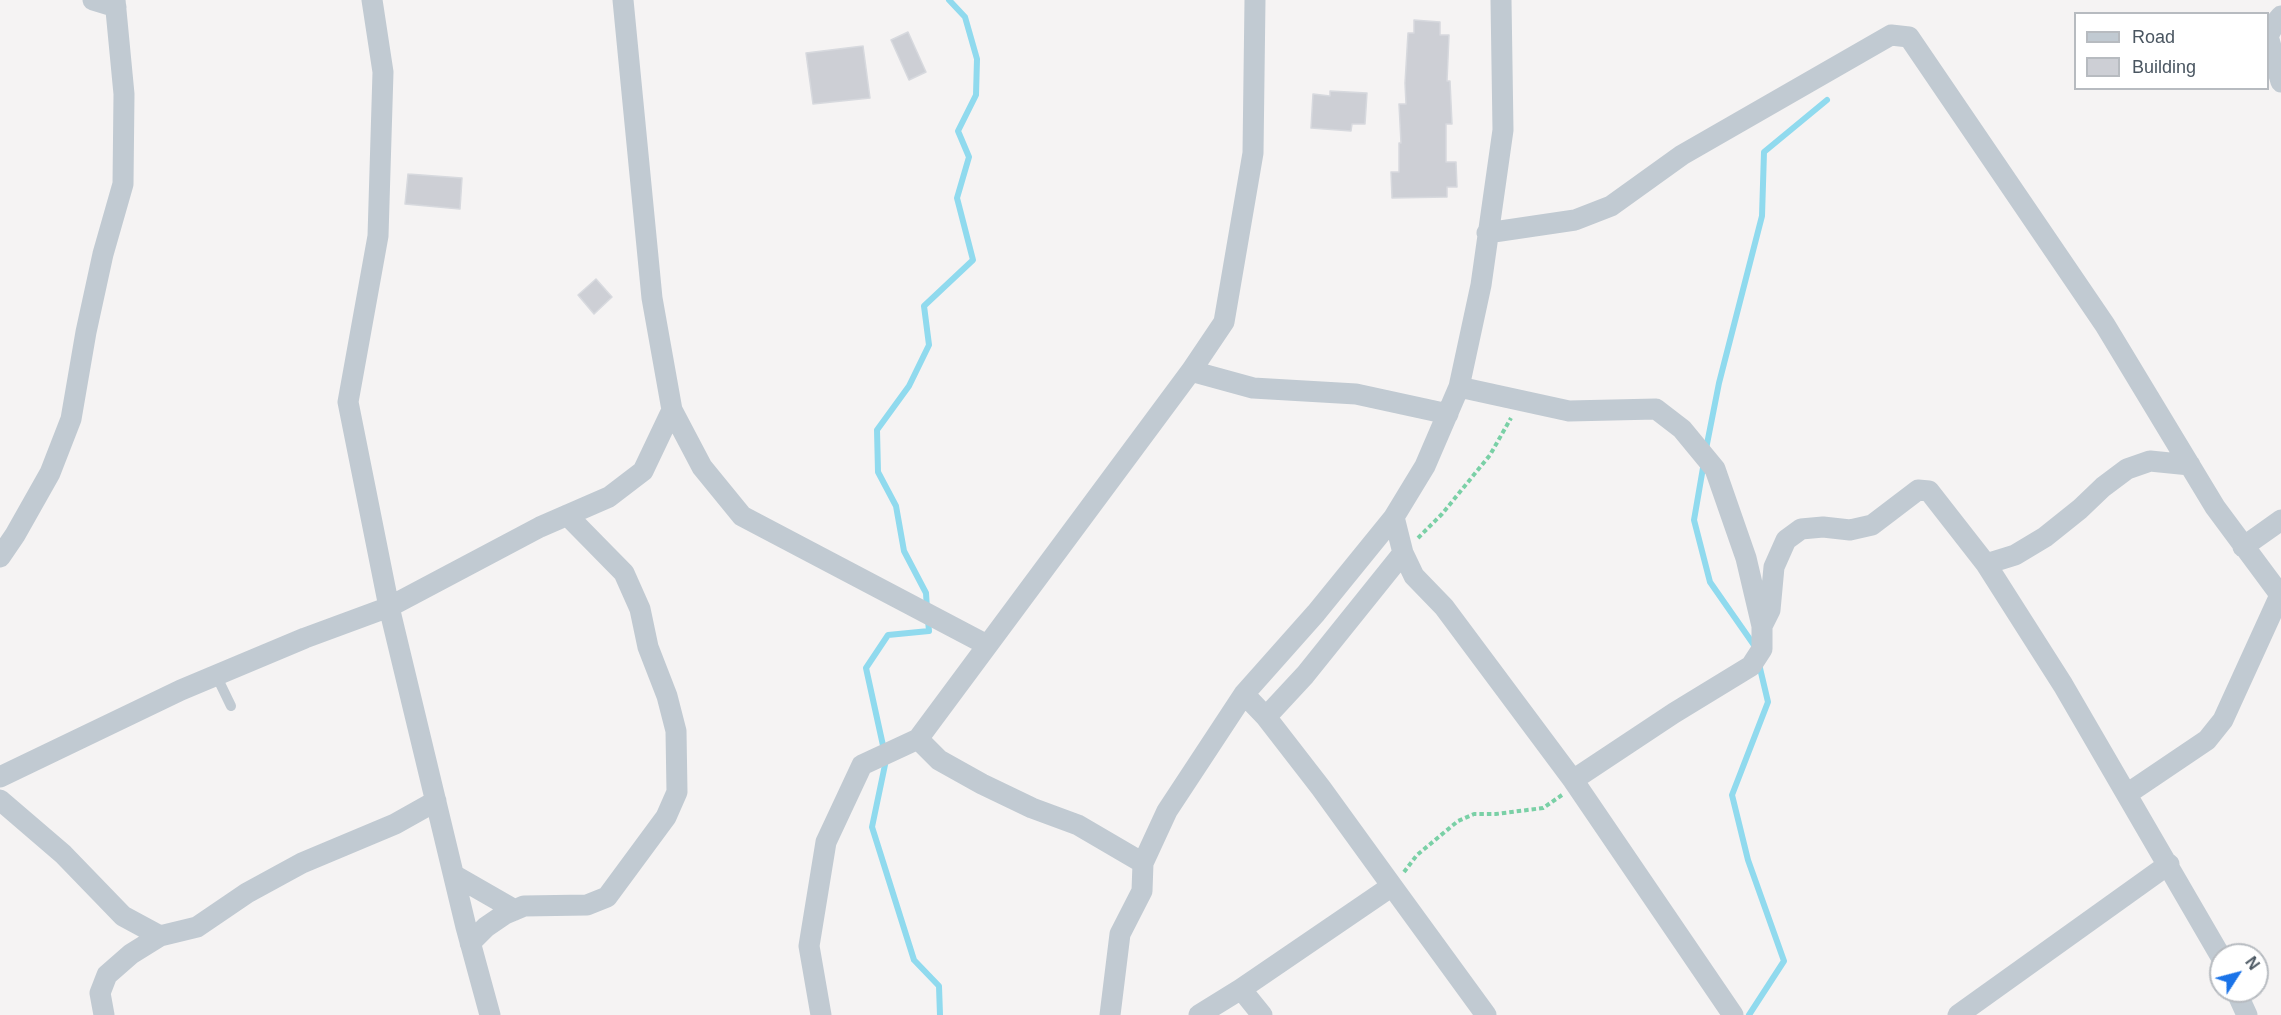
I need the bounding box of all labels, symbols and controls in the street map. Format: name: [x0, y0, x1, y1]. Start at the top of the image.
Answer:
legend: [2074, 12, 2269, 90]
text: Road: [2132, 27, 2175, 47]
text: Building: [2132, 57, 2196, 77]
north arrow: [2209, 943, 2269, 1003]
text: N: [2242, 954, 2263, 973]

